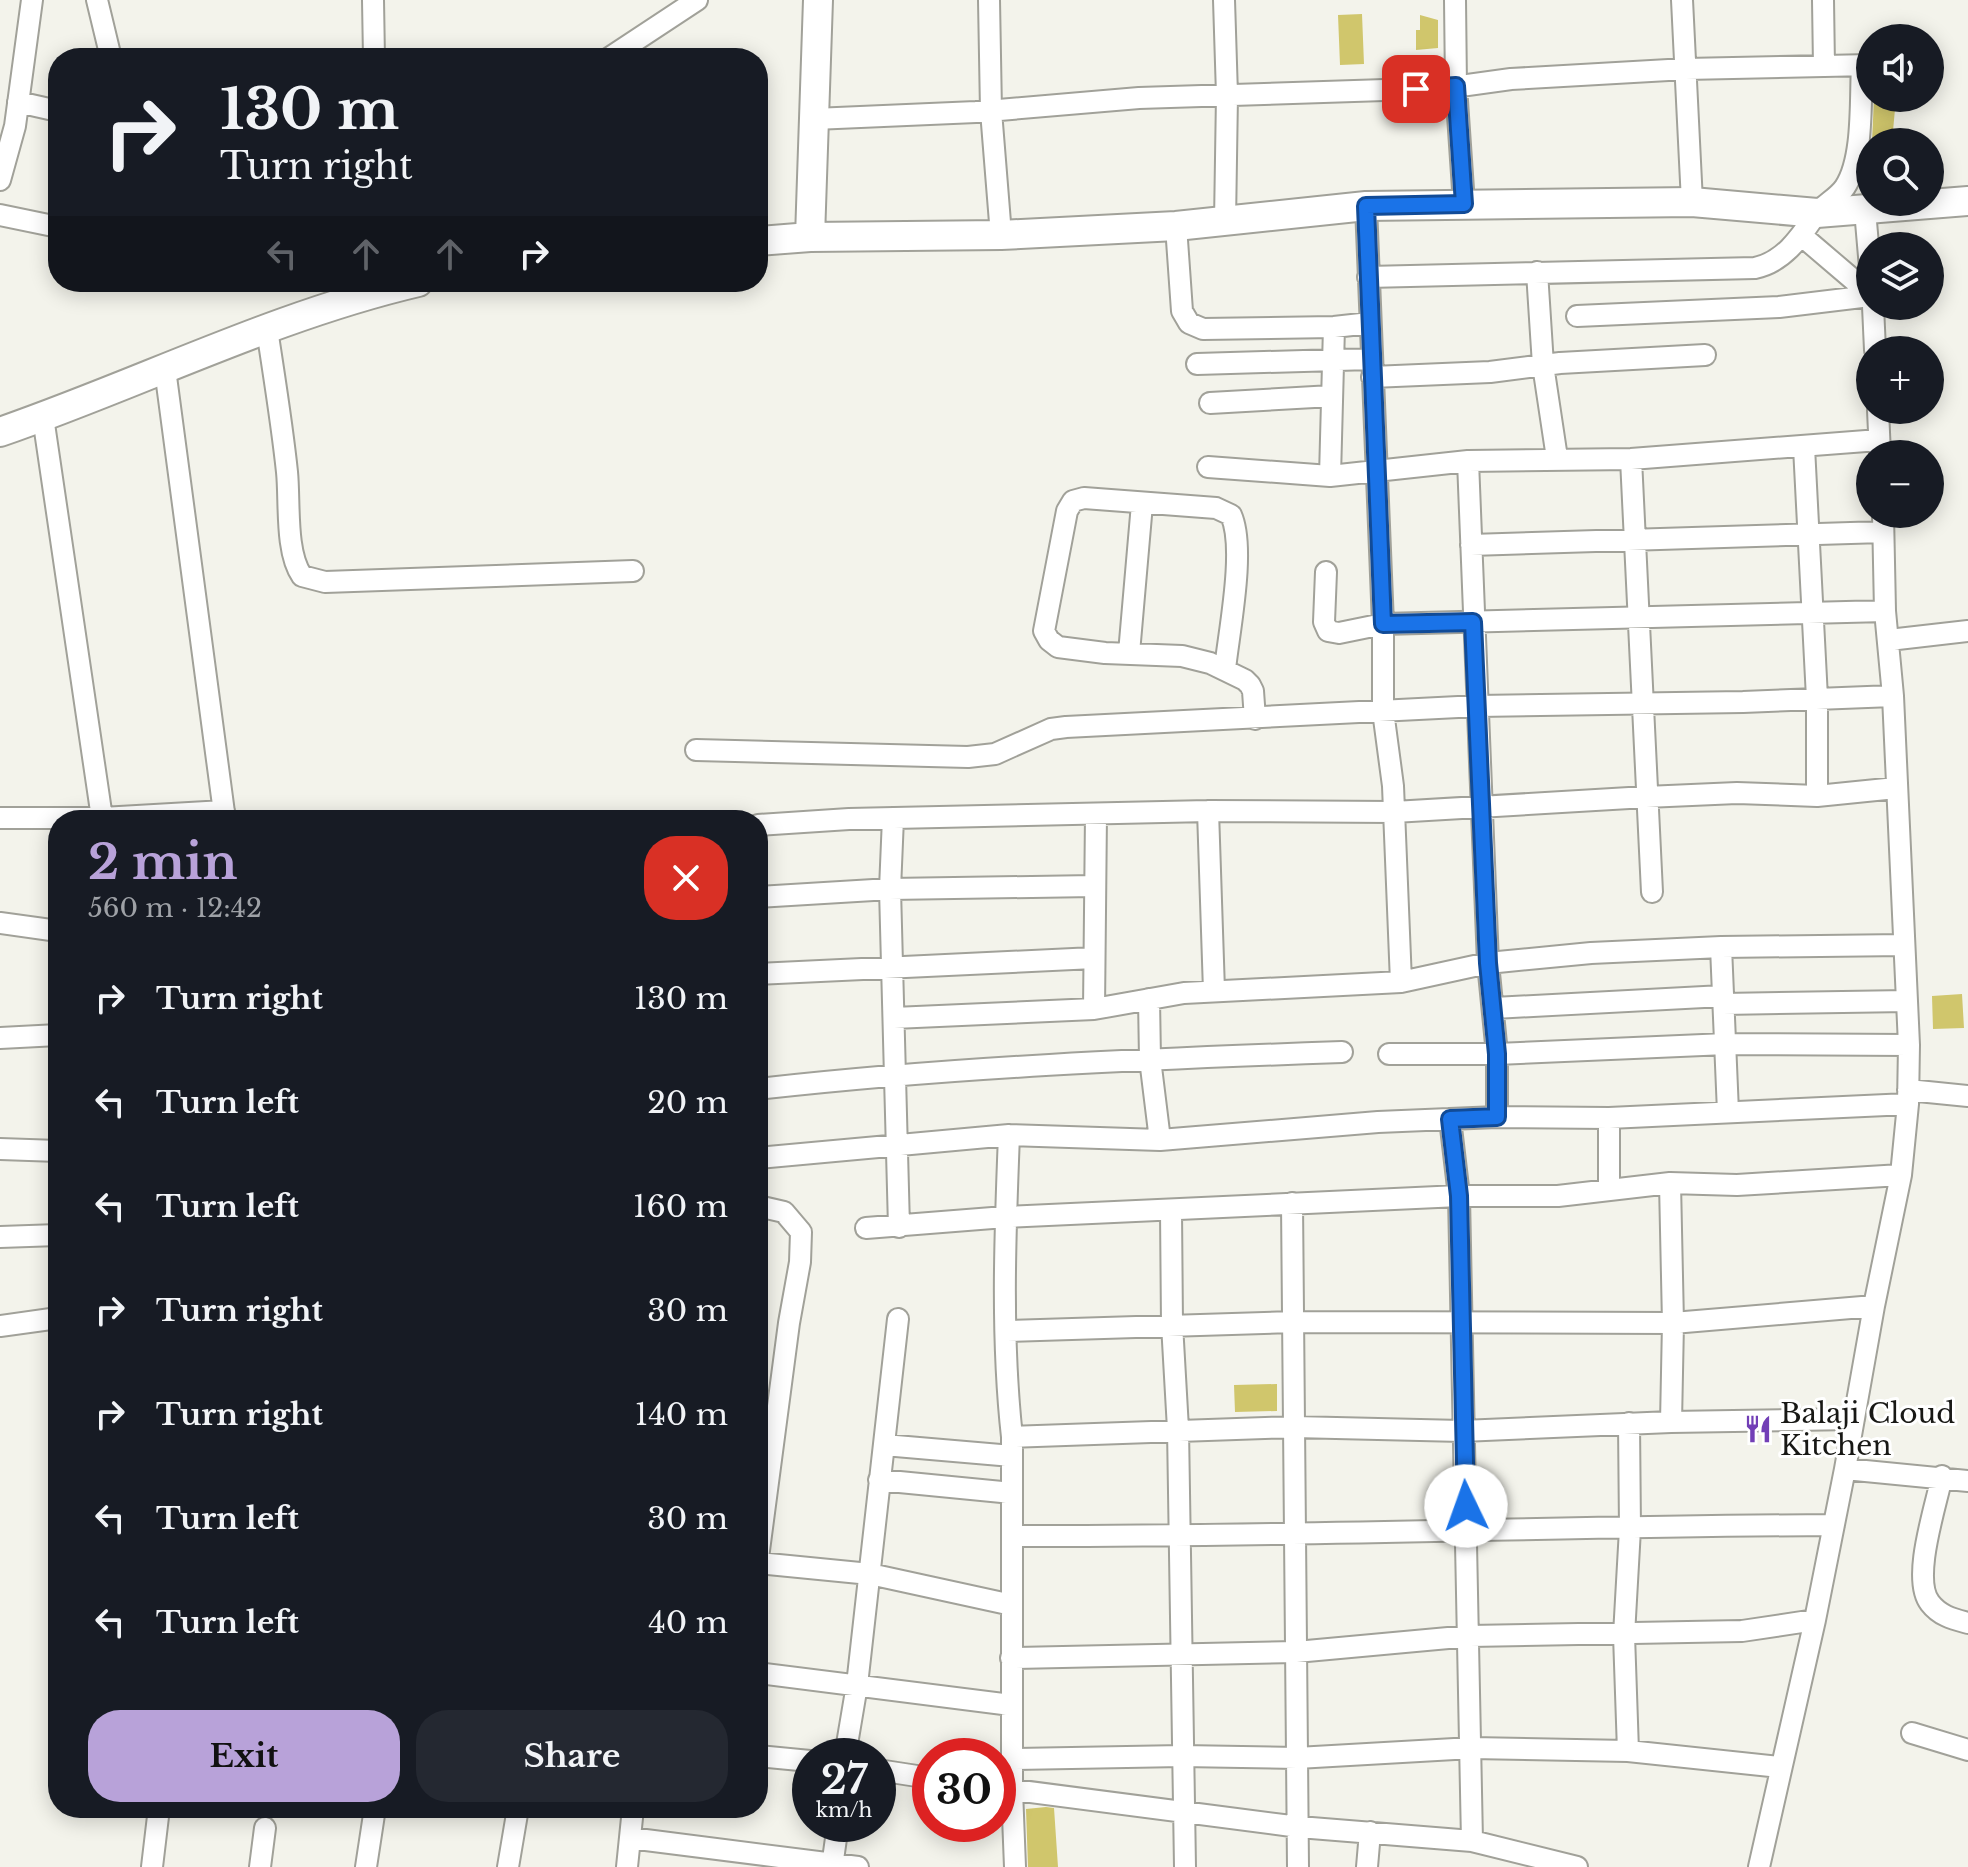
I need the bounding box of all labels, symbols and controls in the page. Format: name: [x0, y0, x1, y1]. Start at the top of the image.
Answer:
map controls: [1856, 24, 1944, 528]
button: sound: [1856, 24, 1944, 112]
pin: [1382, 55, 1450, 123]
icon: arrive: [1394, 67, 1438, 111]
text: 130 m: [220, 75, 399, 144]
icon: right: [88, 80, 192, 184]
button: search: [1856, 128, 1944, 216]
text: Turn right: [220, 144, 413, 189]
icon: left: [260, 232, 304, 276]
icon: ahead: [344, 232, 388, 276]
icon: ahead: [428, 232, 472, 276]
icon: right: [512, 232, 556, 276]
button: layers: [1856, 232, 1944, 320]
button: +: [1856, 336, 1944, 424]
button: −: [1856, 440, 1944, 528]
text: 2 min: [88, 832, 237, 892]
button: close: [644, 836, 728, 920]
text: 560 m · 12:42: [88, 892, 262, 924]
icon: right: [88, 976, 132, 1020]
text: Turn right: [156, 980, 323, 1017]
text: 130 m: [634, 980, 728, 1017]
icon: left: [88, 1080, 132, 1124]
text: Turn left: [156, 1084, 299, 1121]
text: 20 m: [647, 1084, 728, 1121]
icon: left: [88, 1184, 132, 1228]
text: Turn left: [156, 1188, 299, 1225]
text: 160 m: [633, 1188, 728, 1225]
icon: right: [88, 1288, 132, 1332]
text: Turn right: [156, 1292, 323, 1329]
text: 30 m: [647, 1292, 728, 1329]
icon: right: [88, 1392, 132, 1436]
text: Turn right: [156, 1396, 323, 1433]
text: 140 m: [635, 1396, 728, 1433]
place label: Balaji Cloud Kitchen: [1780, 1396, 1955, 1463]
restaurant icon: Balaji Cloud Kitchen: [1743, 1414, 1773, 1444]
position arrow: [1424, 1464, 1508, 1548]
icon: left: [88, 1496, 132, 1540]
text: Turn left: [156, 1500, 299, 1537]
text: 30 m: [647, 1500, 728, 1537]
icon: left: [88, 1600, 132, 1644]
text: Turn left: [156, 1604, 299, 1641]
text: 40 m: [648, 1604, 728, 1641]
button: Exit: [88, 1710, 400, 1802]
button: Share: [416, 1710, 728, 1802]
speed limit sign: 30: [912, 1738, 1016, 1842]
text: 27: [821, 1755, 867, 1805]
text: km/h: [816, 1798, 872, 1822]

